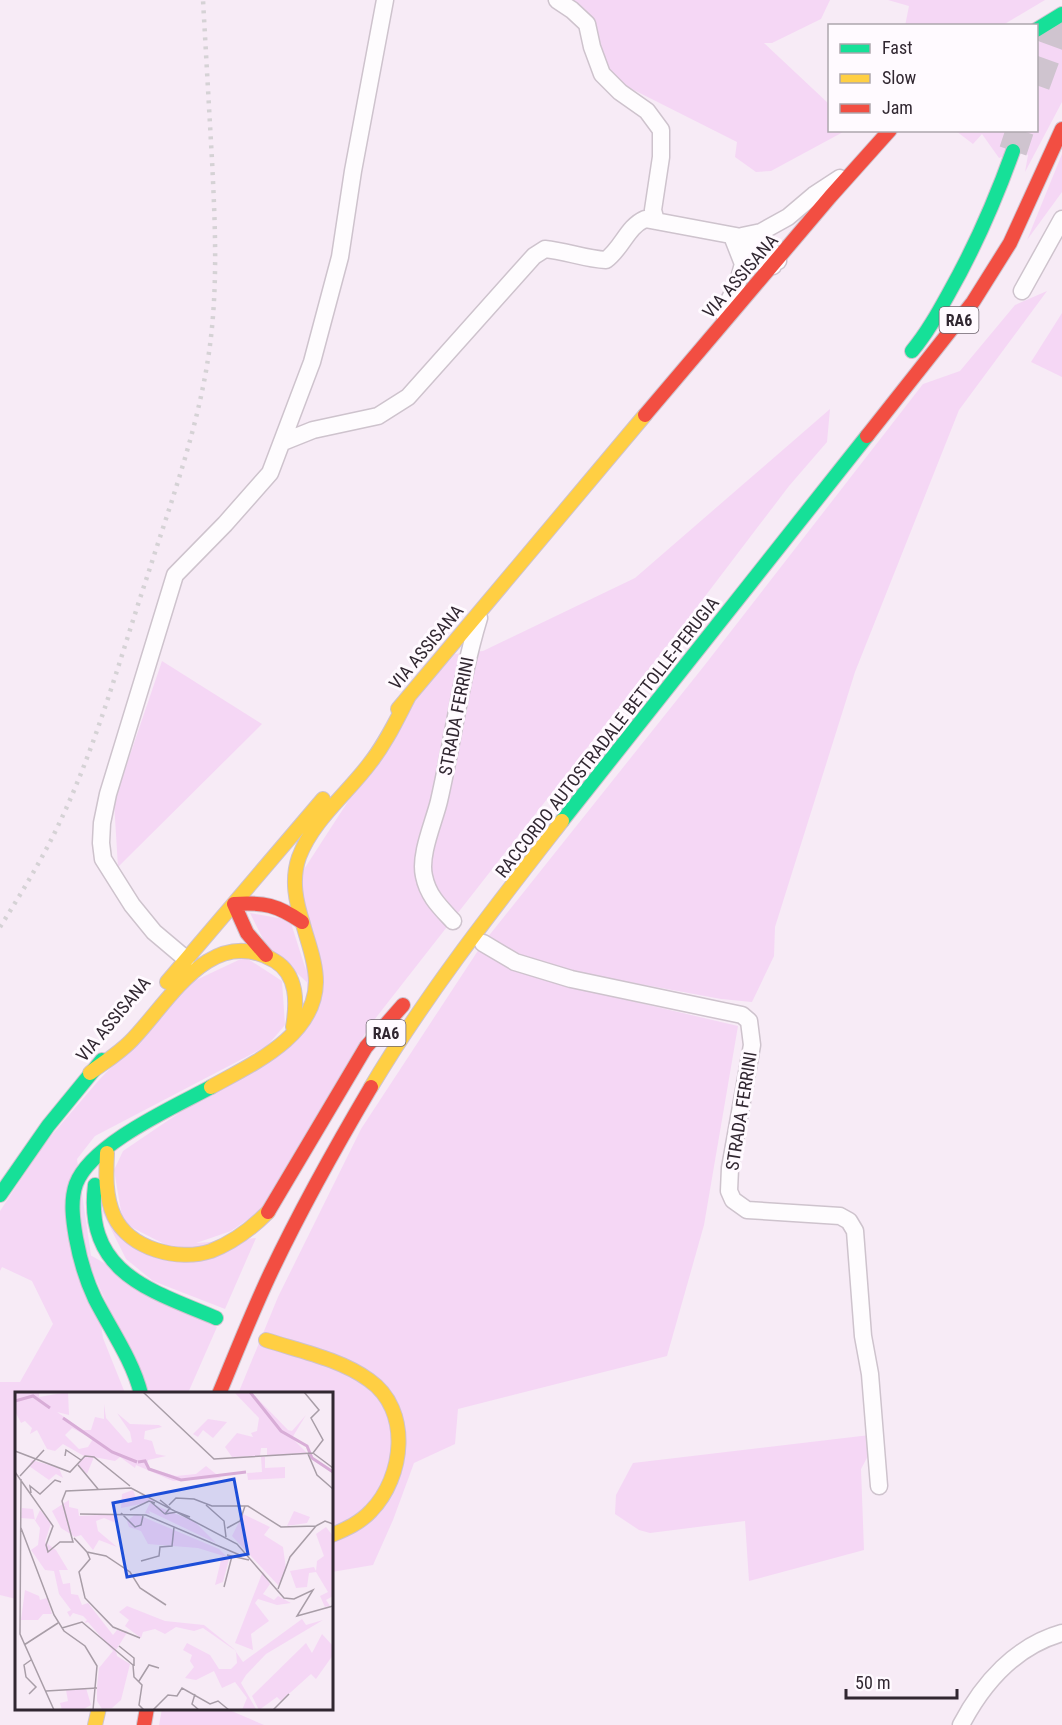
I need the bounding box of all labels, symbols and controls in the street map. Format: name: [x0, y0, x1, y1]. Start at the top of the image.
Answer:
legend: [828, 24, 1038, 132]
text: Fast: [882, 37, 913, 58]
text: Slow: [882, 67, 917, 88]
text: Jam: [882, 97, 913, 118]
street label: VIA ASSISANA: [698, 229, 783, 322]
road number: RA6: [940, 307, 978, 333]
street label: RACCORDO AUTOSTRADALE BETTOLLE-PERUGIA: [491, 592, 723, 881]
street label: VIA ASSISANA: [384, 600, 468, 694]
street label: STRADA FERRINI: [434, 655, 478, 777]
street label: VIA ASSISANA: [71, 972, 155, 1066]
road number: RA6: [366, 1020, 406, 1046]
street label: STRADA FERRINI: [721, 1050, 761, 1172]
inset map: [15, 1392, 333, 1710]
scale bar: [846, 1662, 957, 1700]
text: 50 m: [855, 1672, 890, 1693]

